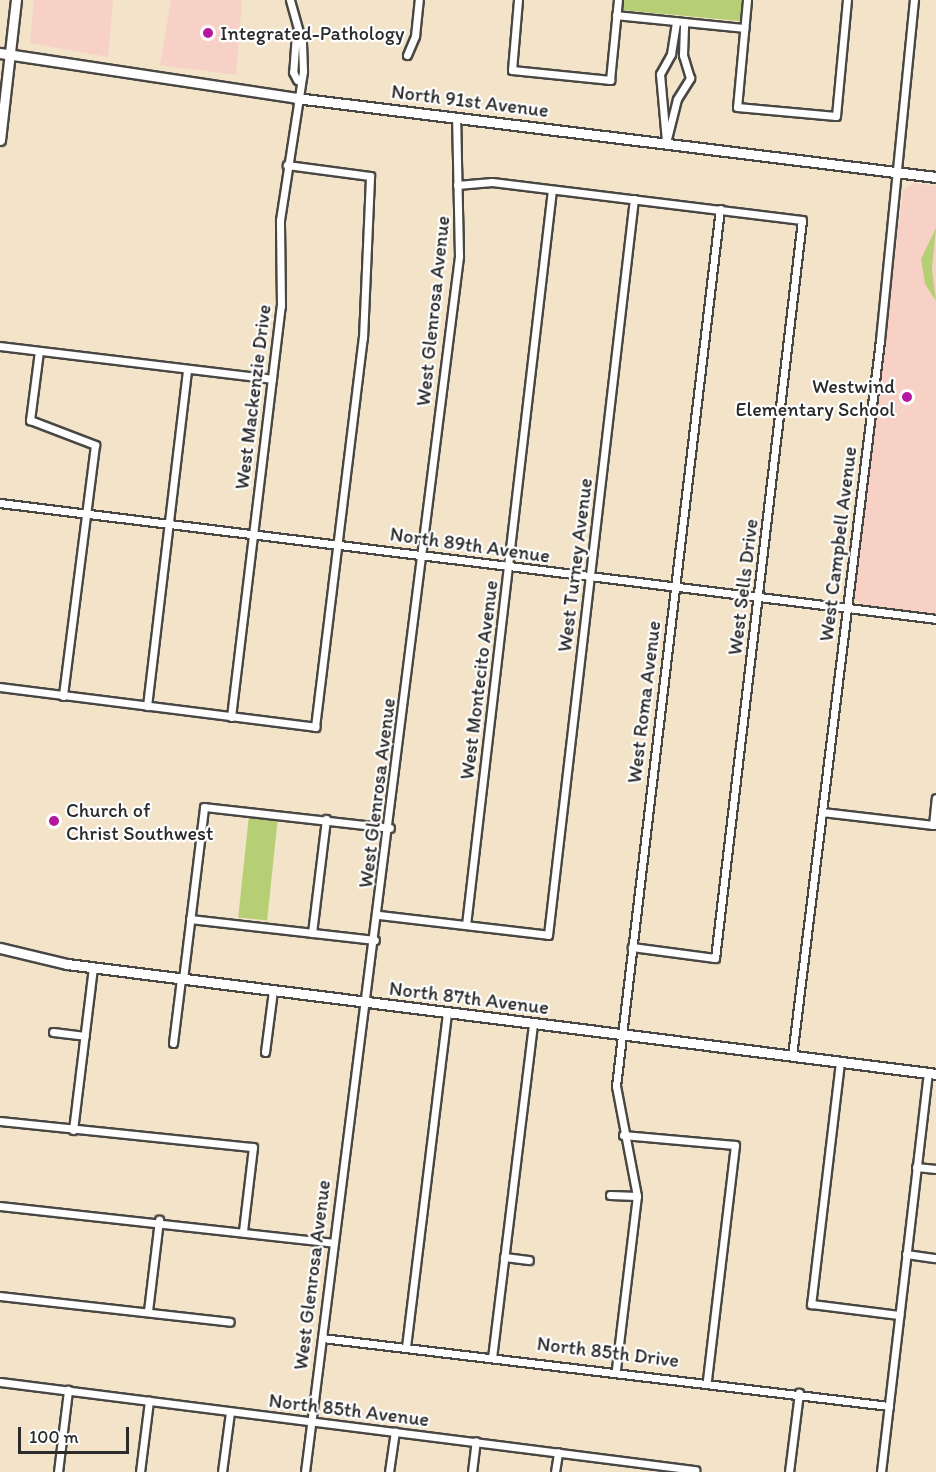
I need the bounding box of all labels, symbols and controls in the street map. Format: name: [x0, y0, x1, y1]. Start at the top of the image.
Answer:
place label: Integrated-Pathology: [220, 21, 404, 45]
marker: Integrated-Pathology: [201, 26, 215, 40]
street label: North 91st Avenue: [390, 79, 550, 123]
street label: West Glenrosa Avenue: [411, 215, 455, 407]
street label: West Mackenzie Drive: [230, 303, 276, 491]
place label: Westwind Elementary School: [736, 374, 895, 421]
marker: Westwind Elementary School: [900, 390, 914, 404]
street label: West Campbell Avenue: [814, 446, 862, 642]
street label: West Turney Avenue: [553, 478, 597, 652]
street label: West Sells Drive: [723, 517, 763, 657]
street label: North 89th Avenue: [389, 522, 551, 568]
street label: West Montecito Avenue: [455, 579, 503, 781]
street label: West Roma Avenue: [622, 620, 666, 784]
street label: West Glenrosa Avenue: [353, 697, 401, 889]
place label: Church of Christ Southwest: [66, 798, 213, 845]
marker: Church of Christ Southwest: [47, 814, 61, 828]
street label: North 87th Avenue: [388, 976, 550, 1020]
street label: West Glenrosa Avenue: [288, 1179, 336, 1371]
street label: North 85th Drive: [536, 1331, 680, 1373]
street label: North 85th Avenue: [268, 1388, 430, 1432]
scale bar: [21, 1415, 132, 1453]
text: 100 m: [29, 1426, 79, 1448]

